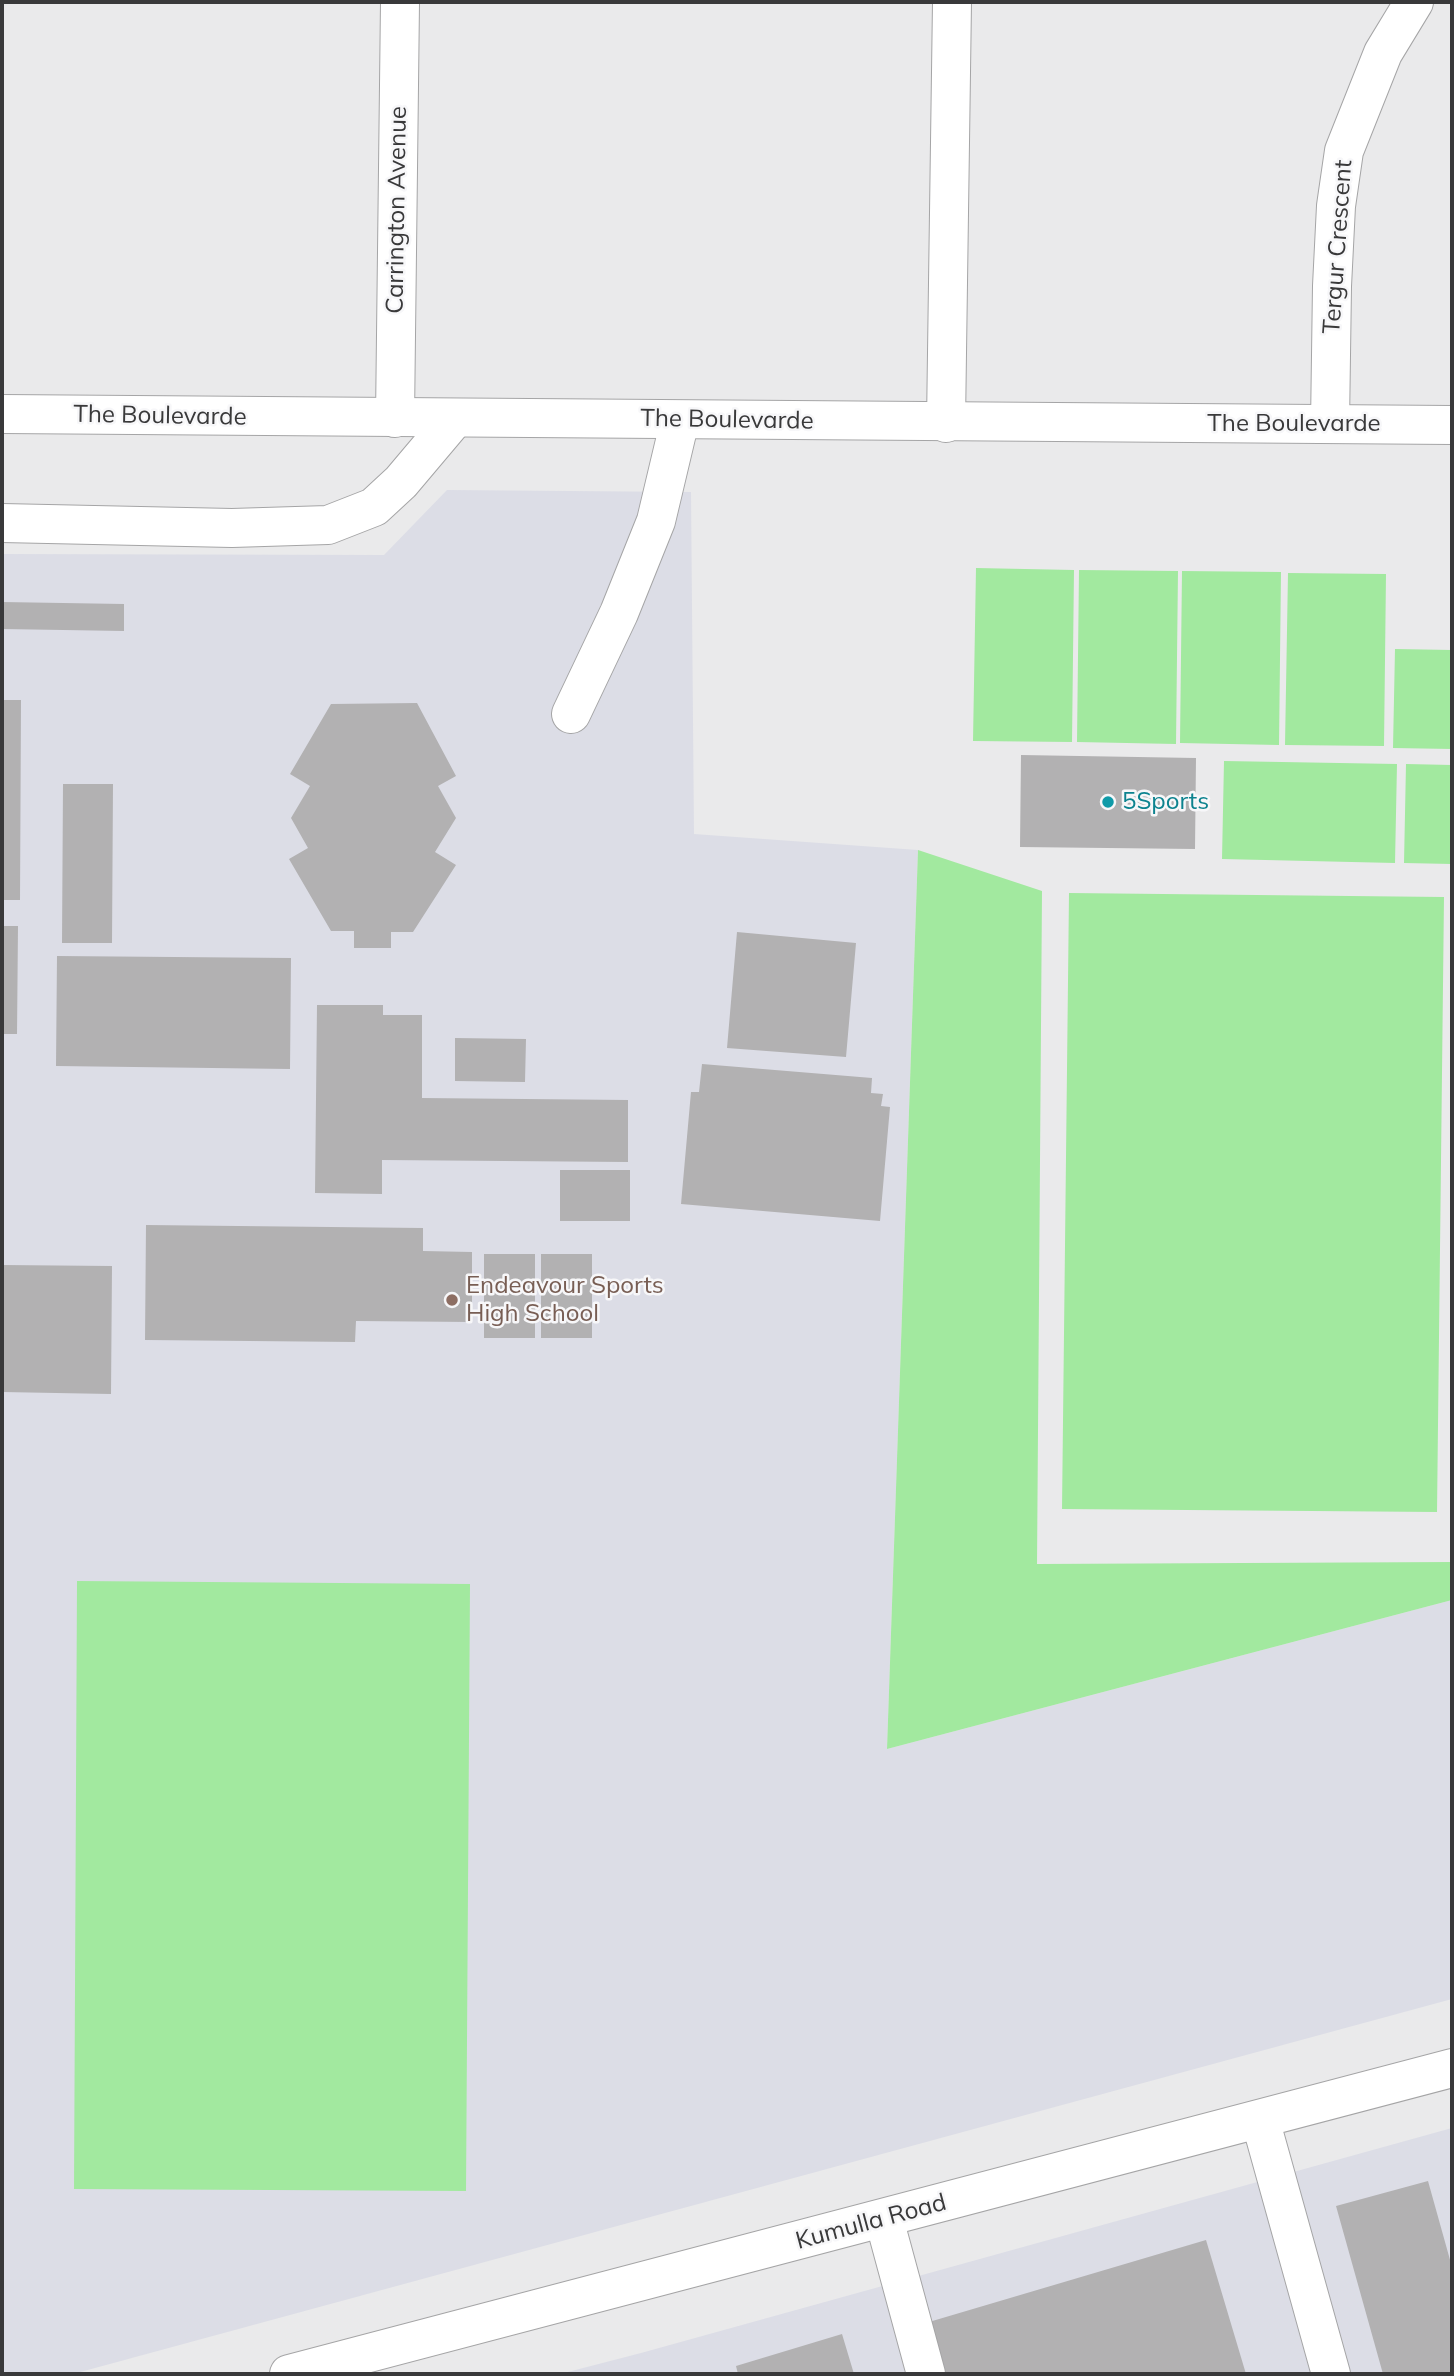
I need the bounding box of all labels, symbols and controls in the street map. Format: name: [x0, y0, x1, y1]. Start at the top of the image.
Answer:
street label: Carrington Avenue: [381, 106, 413, 314]
street label: Tergur Crescent: [1318, 159, 1358, 335]
street label: The Boulevarde: [73, 400, 247, 432]
street label: The Boulevarde: [640, 404, 814, 436]
street label: The Boulevarde: [1207, 410, 1381, 438]
place label: 5Sports: [1122, 788, 1209, 816]
marker: 5Sports: [1100, 794, 1116, 810]
place label: Endeavour Sports High School: [466, 1272, 664, 1328]
marker: Endeavour Sports High School: [444, 1292, 460, 1308]
street label: Kumulla Road: [793, 2188, 949, 2256]

